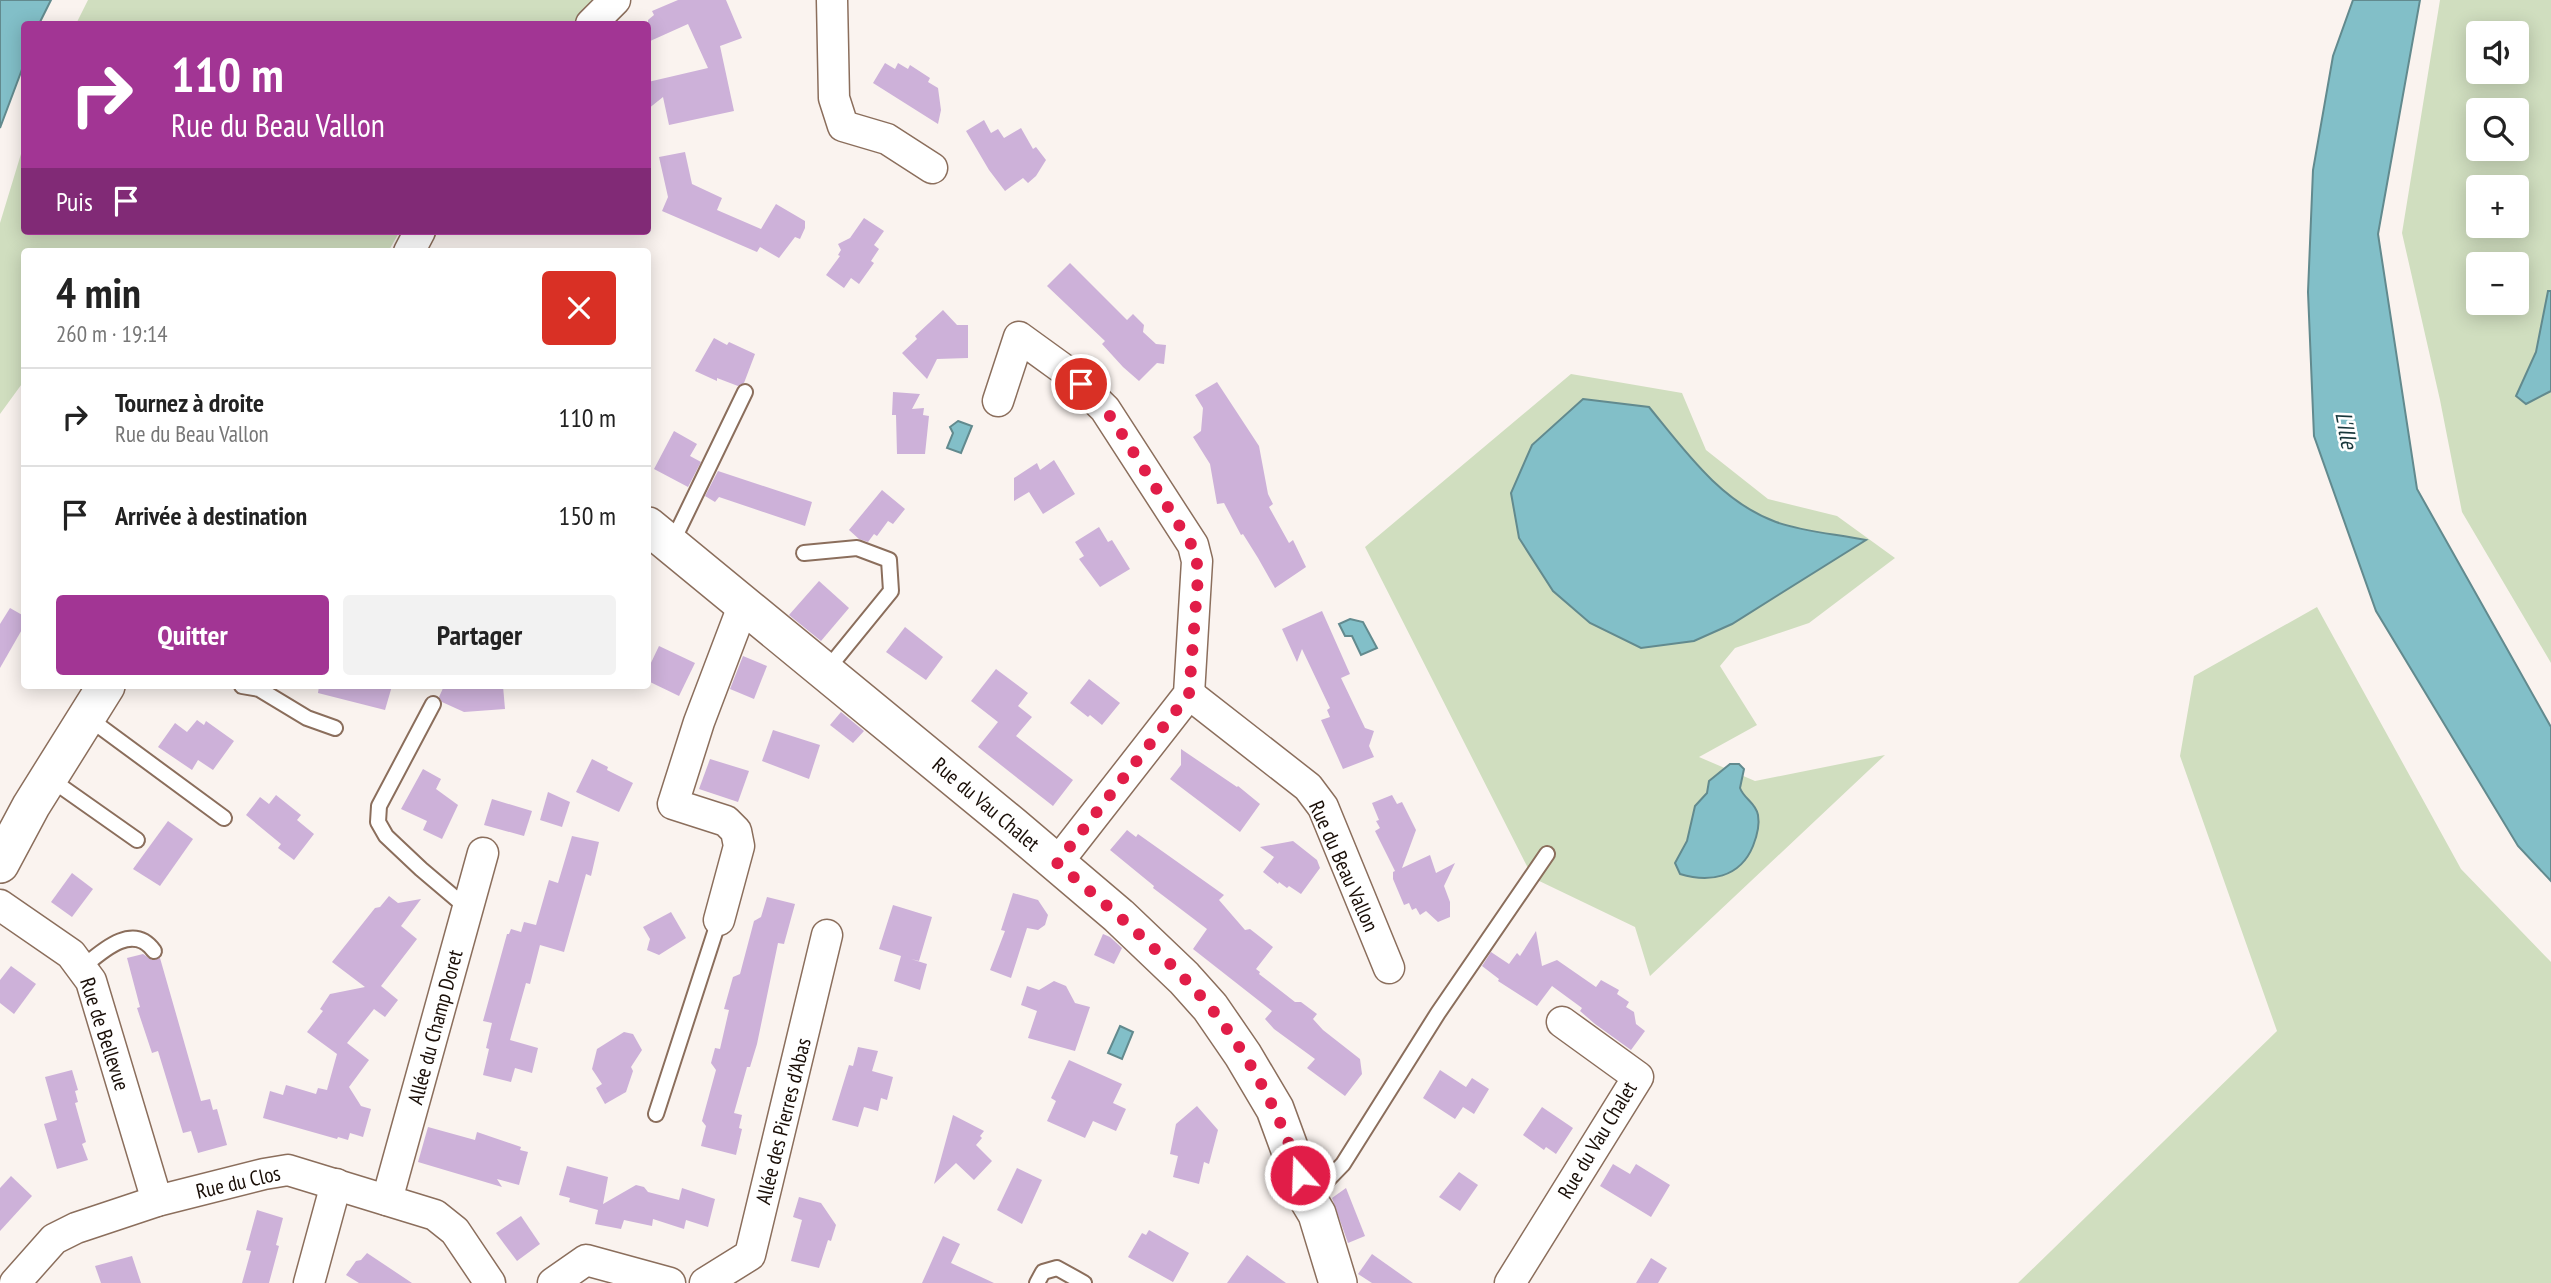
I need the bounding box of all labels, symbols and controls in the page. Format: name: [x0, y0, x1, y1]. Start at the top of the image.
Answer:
map controls: [2466, 21, 2529, 315]
button: sound: [2466, 21, 2529, 84]
text: 110 m: [171, 42, 284, 106]
icon: right: [56, 49, 147, 140]
button: search: [2466, 98, 2529, 161]
text: Rue du Beau Vallon: [171, 104, 385, 146]
button: +: [2466, 175, 2529, 238]
icon: arrive: [107, 182, 145, 220]
text: Puis: [56, 185, 93, 218]
button: −: [2466, 252, 2529, 315]
text: 4 min: [56, 265, 141, 320]
button: close: [542, 271, 616, 345]
text: 260 m · 19:14: [56, 319, 168, 348]
pin: [1051, 354, 1111, 414]
icon: arrive: [1062, 365, 1100, 403]
text: Tournez à droite: [115, 386, 264, 419]
icon: right: [56, 398, 94, 436]
text: 110 m: [558, 401, 616, 434]
water label: L'Ille: [2329, 409, 2365, 452]
text: Rue du Beau Vallon: [115, 419, 269, 448]
icon: arrive: [56, 496, 94, 534]
text: Arrivée à destination: [115, 499, 307, 532]
text: 150 m: [558, 499, 616, 532]
button: Quitter: [56, 595, 329, 675]
button: Partager: [343, 595, 616, 675]
street label: Rue du Vau Chalet: [927, 751, 1045, 857]
street label: Rue du Beau Vallon: [1303, 796, 1385, 936]
street label: Allée du Champ Doret: [401, 947, 469, 1107]
street label: Rue de Bellevue: [74, 974, 136, 1094]
street label: Allée des Pierres d'Abas: [749, 1035, 817, 1207]
street label: Rue du Vau Chalet: [1551, 1076, 1643, 1203]
position arrow: [1263, 1138, 1337, 1212]
street label: Rue du Clos: [193, 1159, 283, 1205]

